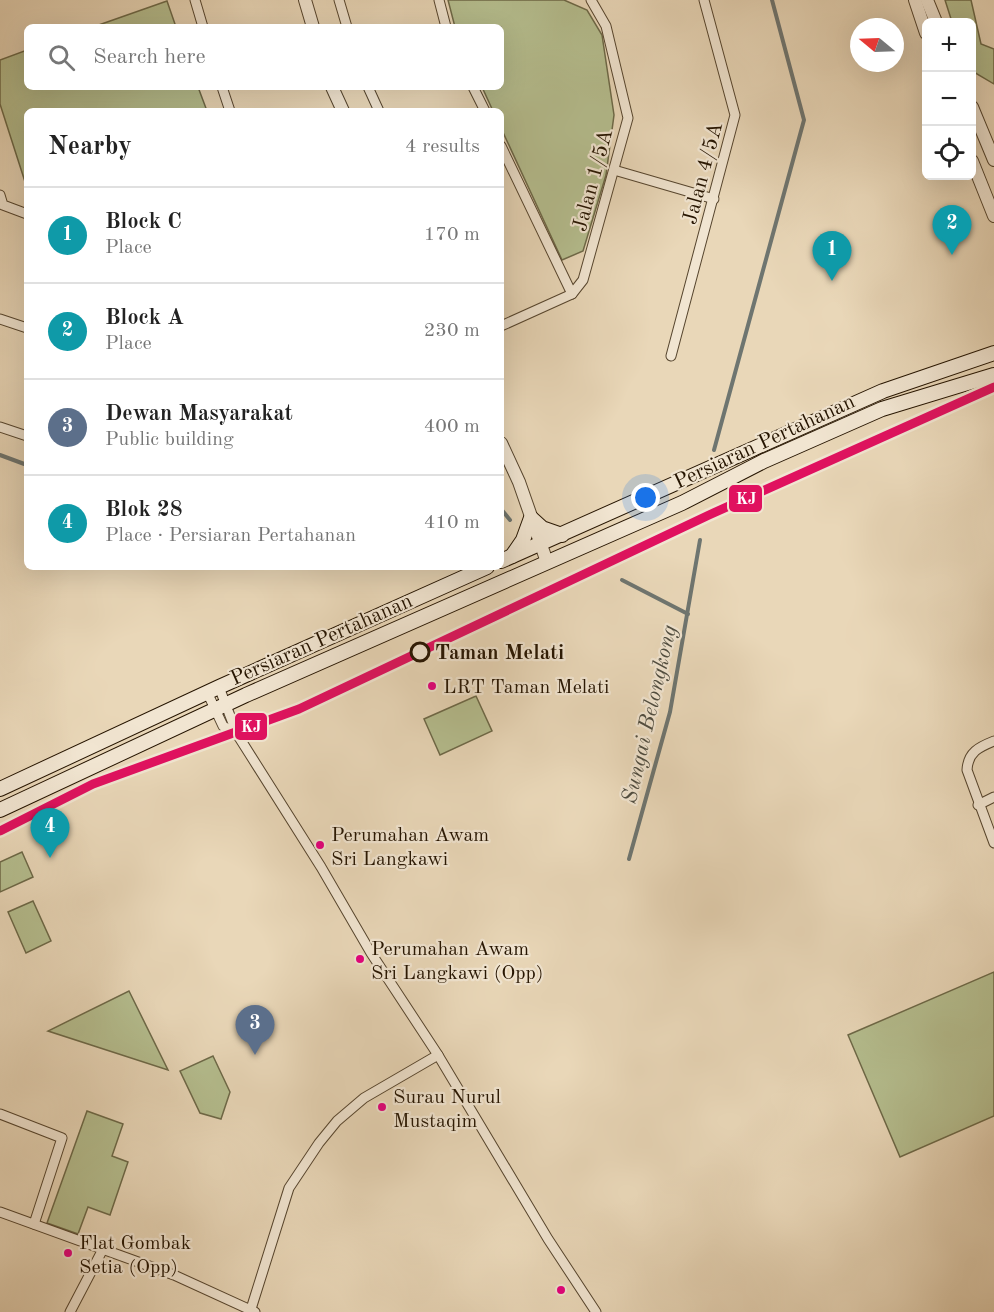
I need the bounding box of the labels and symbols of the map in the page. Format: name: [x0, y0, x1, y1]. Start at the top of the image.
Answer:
north arrow: [850, 18, 904, 72]
street label: Jalan 4/5A: [680, 120, 727, 227]
street label: Jalan 1/5A: [570, 127, 617, 234]
pin: 2: [932, 206, 972, 255]
pin: 1: [812, 232, 852, 281]
street label: Persiaran Pertahanan: [671, 391, 858, 493]
your location: [631, 483, 660, 512]
line badge: KJ: [728, 484, 763, 513]
text: KJ: [736, 492, 757, 508]
street label: Persiaran Pertahanan: [227, 591, 416, 690]
water label: Sungai Belongkong: [619, 623, 681, 806]
marker: Taman Melati: [410, 642, 430, 662]
place label: Taman Melati: [435, 643, 564, 664]
place label: LRT Taman Melati: [443, 678, 610, 698]
marker: LRT Taman Melati: [426, 680, 438, 692]
line badge: KJ: [234, 712, 268, 741]
text: KJ: [241, 720, 262, 736]
pin: 4: [31, 808, 70, 858]
place label: Perumahan Awam Sri Langkawi: [331, 826, 489, 870]
marker: Perumahan Awam Sri Langkawi: [314, 839, 326, 851]
place label: Perumahan Awam Sri Langkawi (Opp): [371, 940, 543, 984]
marker: Perumahan Awam Sri Langkawi (Opp): [354, 953, 366, 965]
pin: 3: [236, 1006, 274, 1055]
place label: Surau Nurul Mustaqim: [393, 1088, 501, 1132]
marker: Surau Nurul Mustaqim: [376, 1101, 388, 1113]
place label: Flat Gombak Setia (Opp): [79, 1234, 191, 1278]
marker: Flat Gombak Setia (Opp): [62, 1247, 74, 1259]
unlabelled marker: [555, 1284, 567, 1296]

